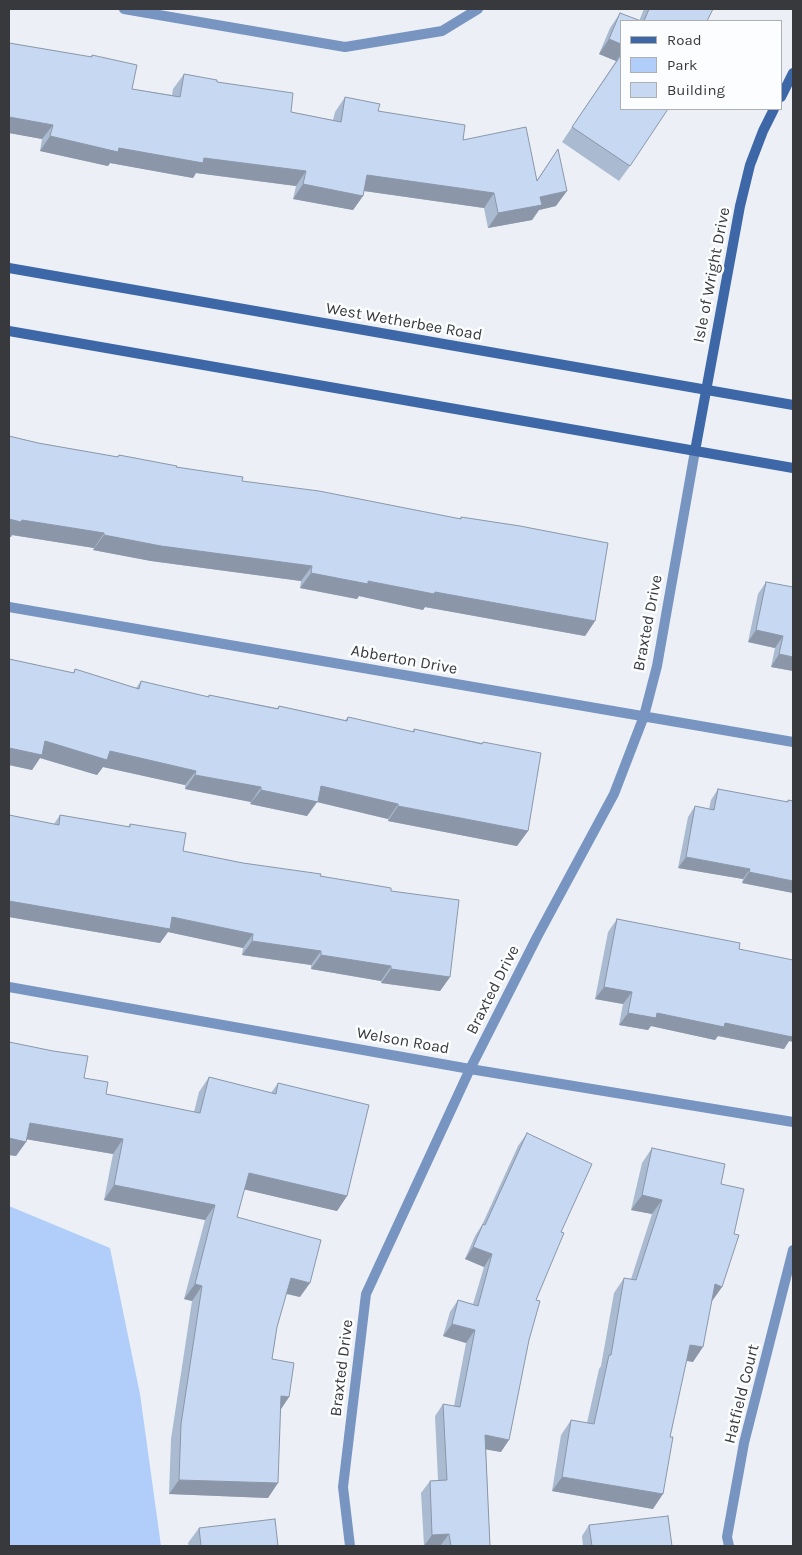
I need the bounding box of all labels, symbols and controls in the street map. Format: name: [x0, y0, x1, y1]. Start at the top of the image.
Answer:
legend: [620, 20, 782, 110]
text: Road: [667, 31, 702, 49]
text: Park: [667, 56, 697, 74]
text: Building: [667, 81, 725, 99]
street label: Isle of Wright Drive: [689, 206, 735, 344]
street label: West Wetherbee Road: [324, 299, 484, 345]
street label: Braxted Drive: [629, 573, 667, 673]
street label: Abberton Drive: [349, 641, 459, 679]
street label: Braxted Drive: [462, 942, 524, 1038]
street label: Welson Road: [355, 1023, 451, 1059]
street label: Braxted Drive: [327, 1318, 357, 1418]
street label: Hatfield Court: [720, 1342, 764, 1446]

